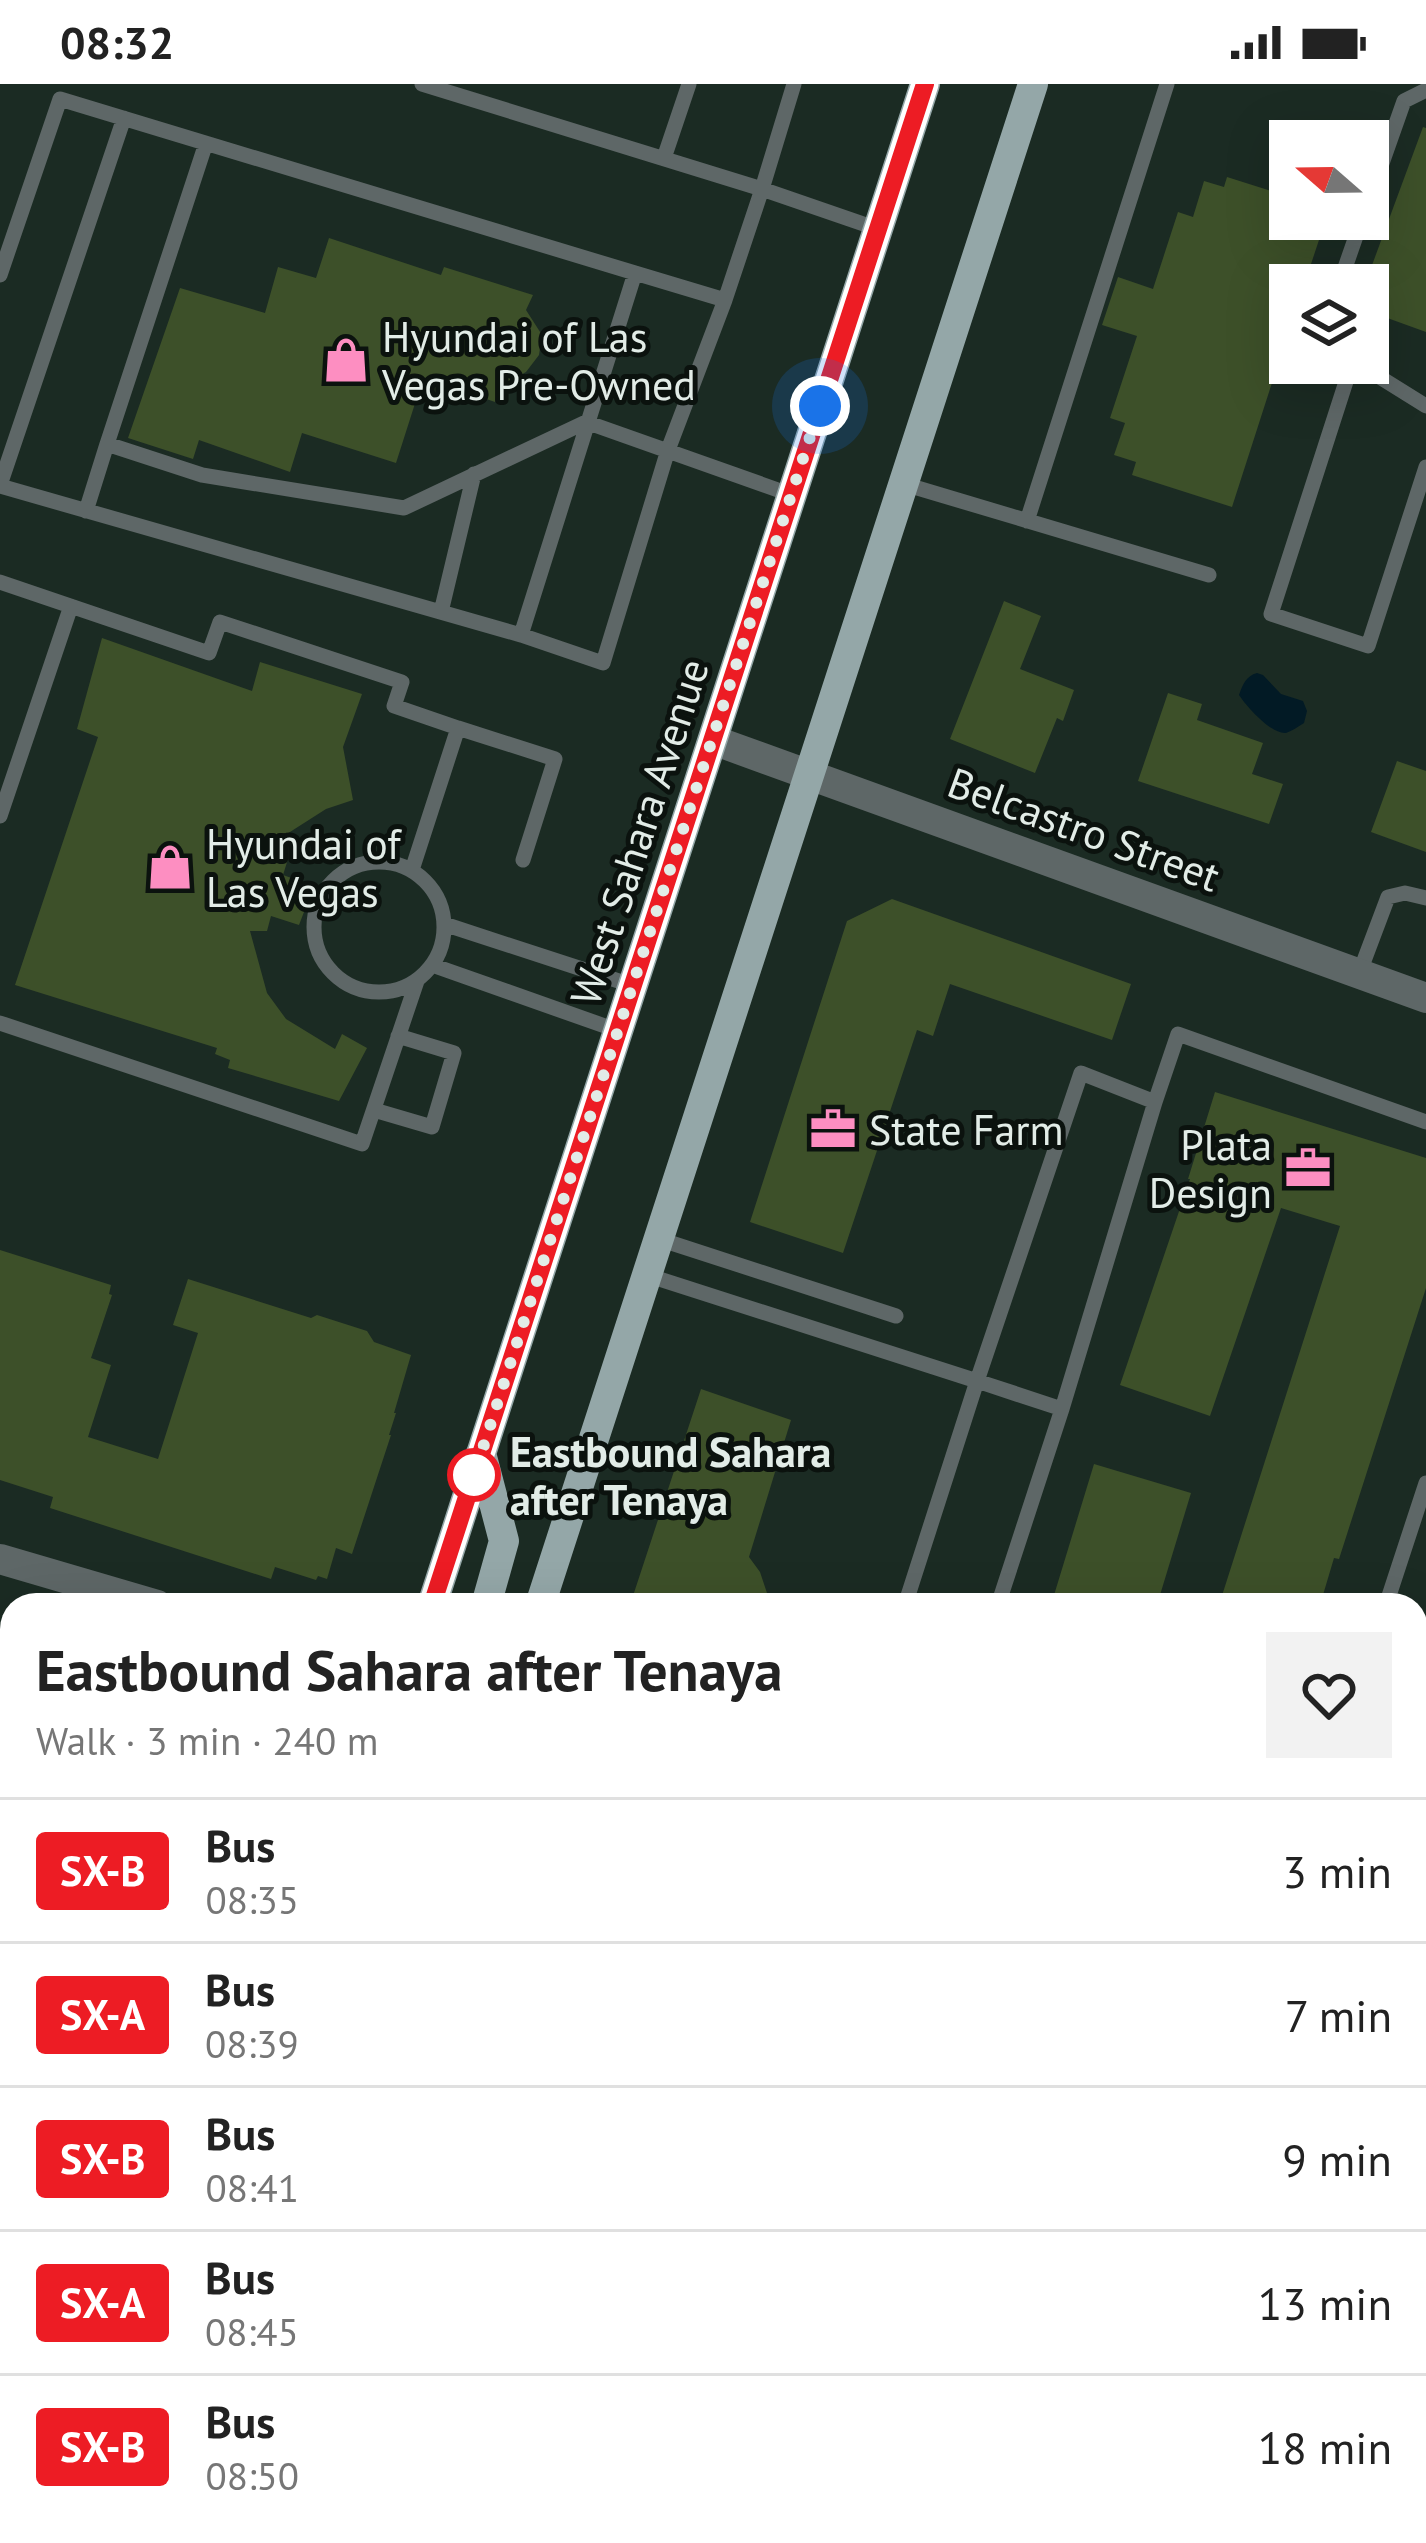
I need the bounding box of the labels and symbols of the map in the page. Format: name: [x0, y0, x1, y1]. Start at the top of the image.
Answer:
north arrow: [1269, 120, 1389, 240]
place label: Hyundai of Las Vegas Pre-Owned: [381, 309, 696, 412]
shop icon: Hyundai of Las Vegas Pre-Owned: [321, 335, 371, 385]
your location: [790, 376, 850, 436]
street label: West Sahara Avenue: [557, 652, 721, 1012]
street label: Belcastro Street: [941, 754, 1227, 904]
place label: Hyundai of Las Vegas: [206, 816, 402, 919]
shop icon: Hyundai of Las Vegas: [145, 842, 195, 892]
place label: State Farm: [869, 1102, 1064, 1157]
office icon: State Farm: [808, 1104, 858, 1154]
place label: Plata Design: [1149, 1117, 1272, 1220]
office icon: Plata Design: [1283, 1143, 1333, 1193]
place label: Eastbound Sahara after Tenaya: [510, 1424, 831, 1527]
marker: Eastbound Sahara after Tenaya: [449, 1450, 499, 1500]

